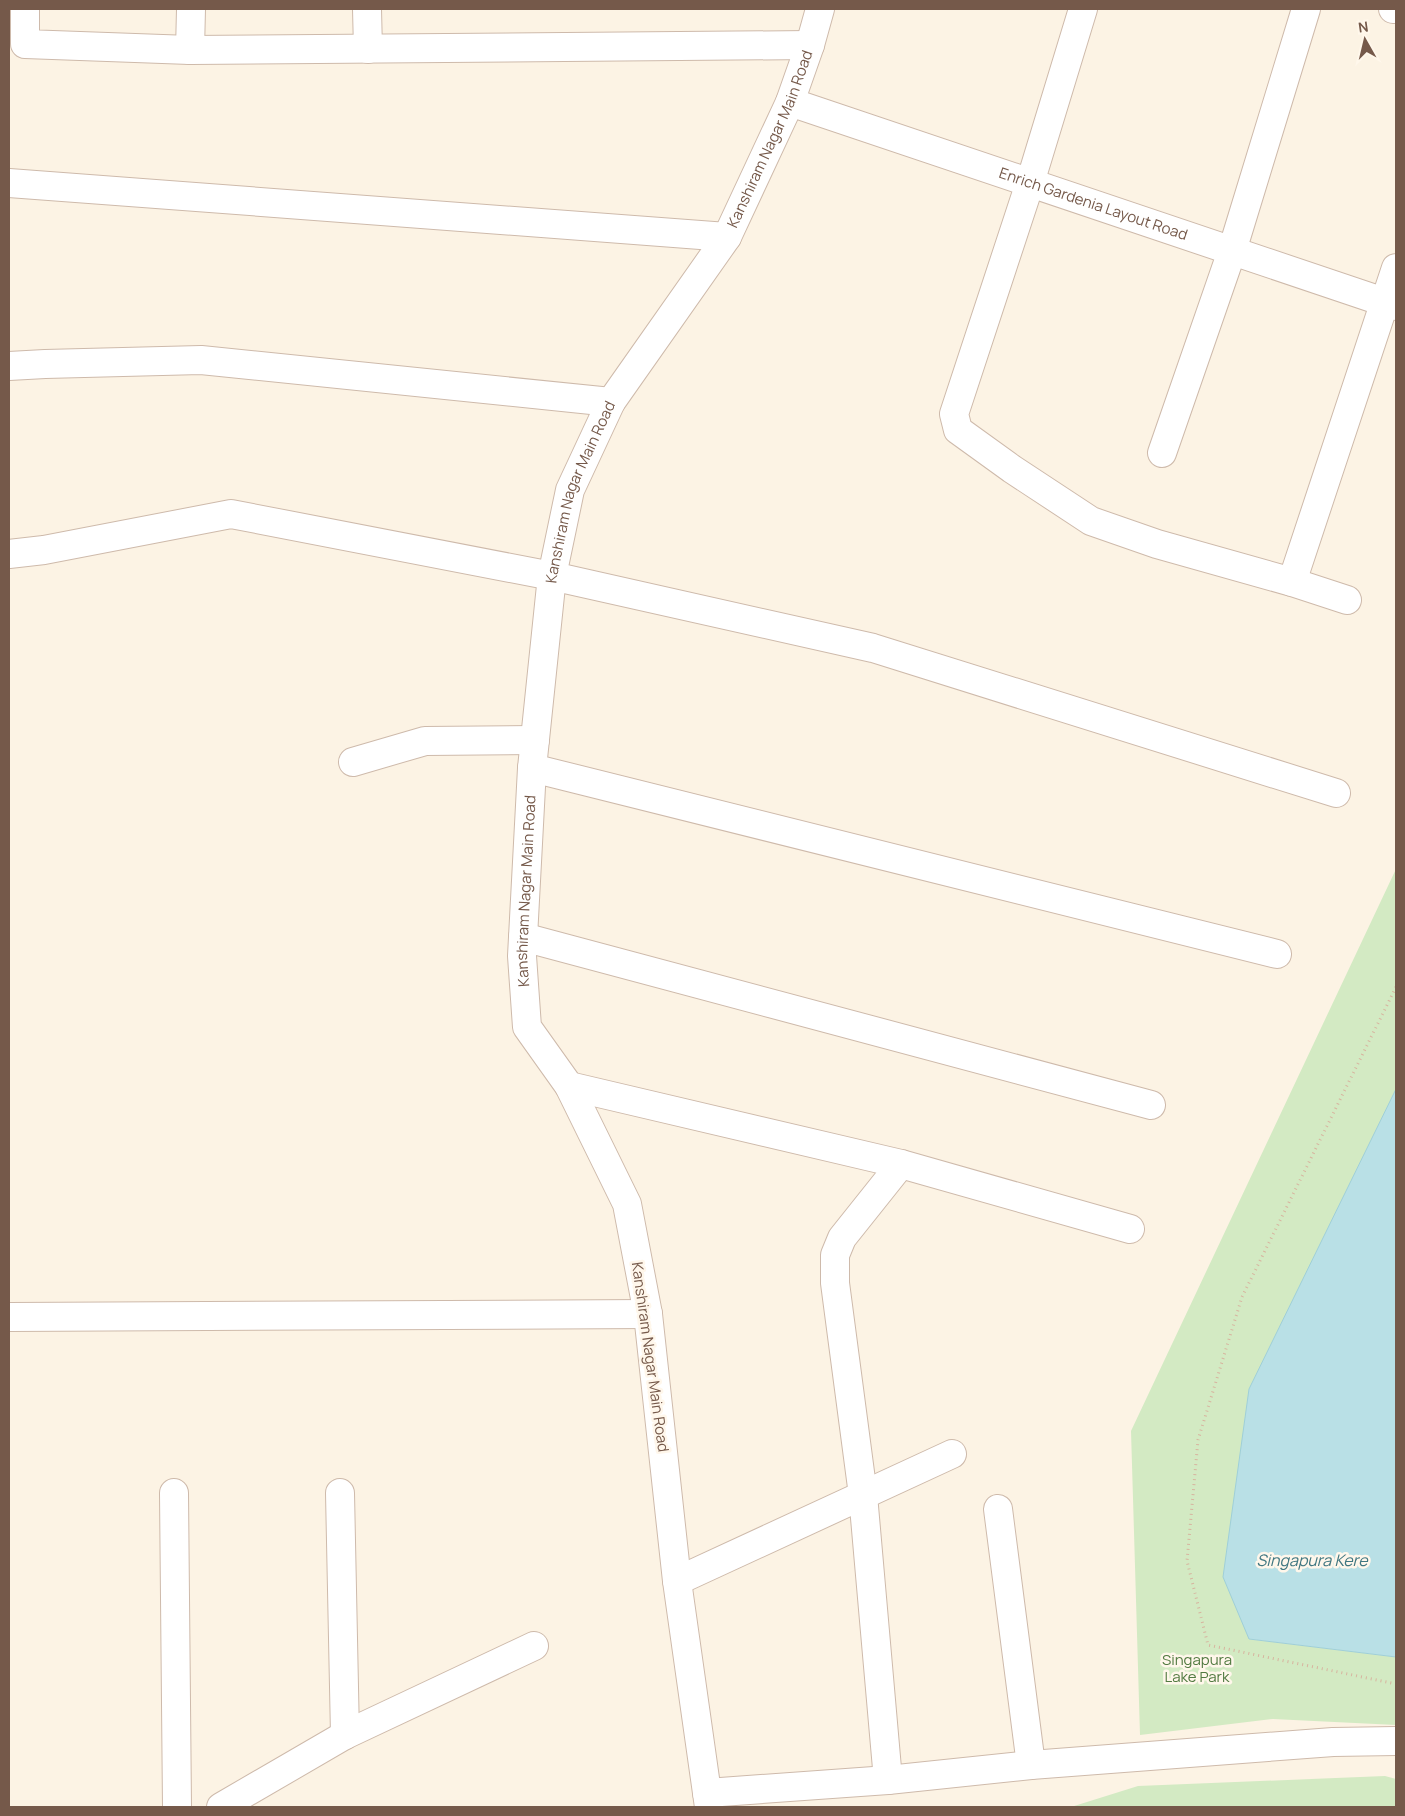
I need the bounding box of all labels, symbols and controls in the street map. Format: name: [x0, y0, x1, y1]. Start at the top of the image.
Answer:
north arrow: [1340, 15, 1390, 65]
text: N: [1357, 17, 1369, 37]
street label: Kanshiram Nagar Main Road: [722, 47, 817, 231]
street label: Enrich Gardenia Layout Road: [996, 162, 1190, 245]
street label: Kanshiram Nagar Main Road: [540, 398, 620, 584]
street label: Kanshiram Nagar Main Road: [511, 795, 541, 988]
street label: Kanshiram Nagar Main Road: [627, 1261, 674, 1453]
water label: Singapura Kere: [1256, 1549, 1369, 1571]
park label: Singapura Lake Park: [1162, 1649, 1232, 1687]

